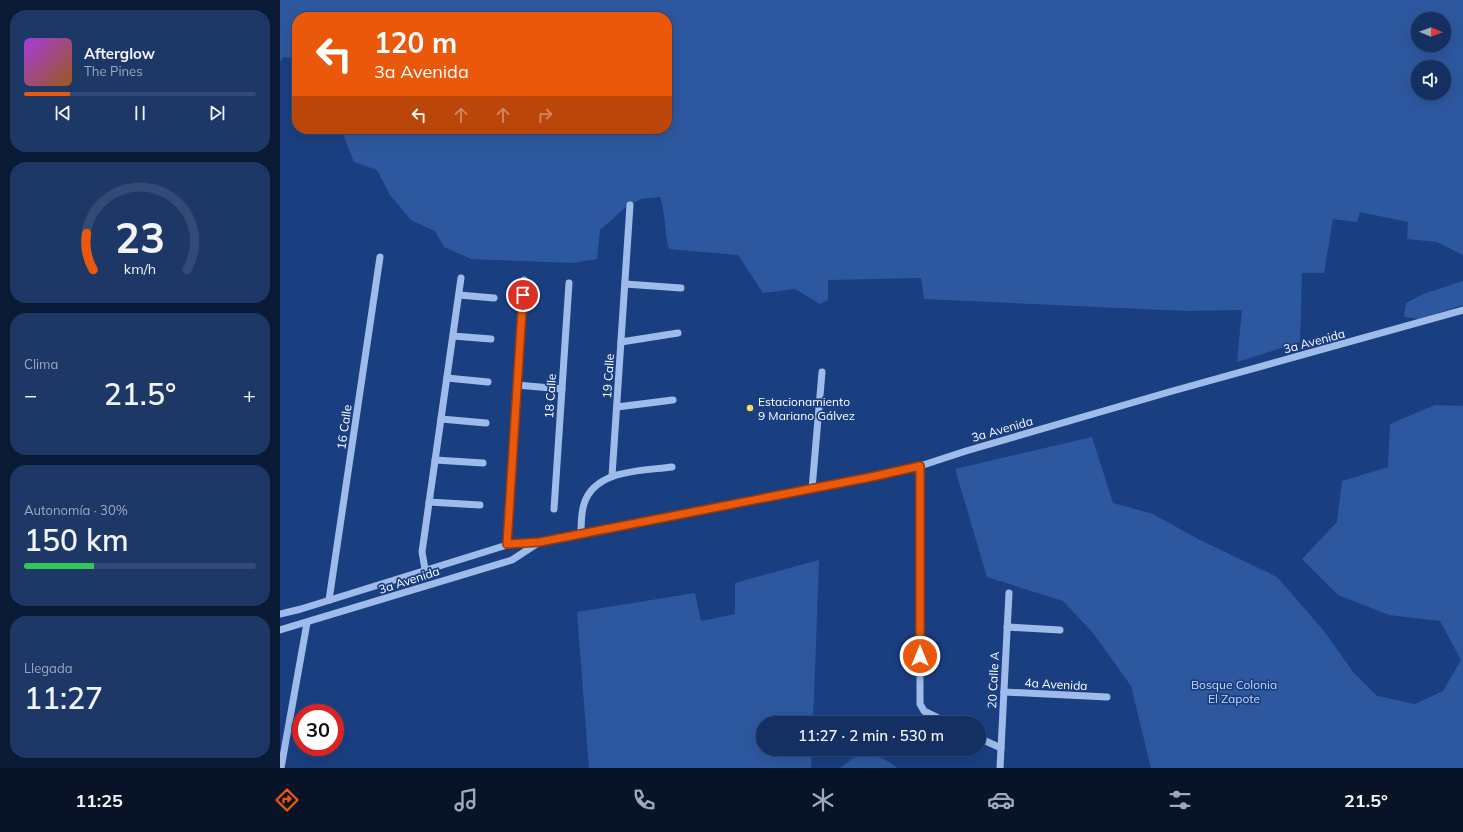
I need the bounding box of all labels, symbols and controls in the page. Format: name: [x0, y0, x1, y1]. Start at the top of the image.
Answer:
north arrow: [1411, 12, 1451, 52]
map controls: [1411, 12, 1451, 100]
text: 120 m: [374, 25, 457, 60]
icon: left: [308, 28, 360, 80]
text: Afterglow: [84, 44, 155, 63]
text: 3a Avenida: [374, 60, 469, 83]
button: sound: [1411, 60, 1451, 100]
text: The Pines: [84, 63, 143, 79]
icon: previous: [52, 102, 74, 124]
icon: pause: [129, 102, 151, 124]
icon: next: [206, 102, 228, 124]
icon: left: [408, 104, 430, 126]
icon: ahead: [450, 104, 472, 126]
icon: ahead: [492, 104, 514, 126]
icon: right: [534, 104, 556, 126]
text: 23: [115, 211, 165, 263]
text: km/h: [124, 260, 156, 278]
pin: [506, 278, 540, 312]
icon: arrive: [512, 284, 534, 306]
street label: 3a Avenida: [1282, 326, 1346, 356]
street label: 19 Calle: [599, 353, 617, 399]
text: Clima: [24, 356, 58, 372]
street label: 18 Calle: [541, 373, 559, 419]
text: 21.5°: [104, 375, 176, 413]
text: −: [24, 381, 37, 409]
text: +: [243, 381, 256, 409]
place label: Estacionamiento 9 Mariano Gálvez: [758, 394, 855, 423]
marker: Estacionamiento 9 Mariano Gálvez: [745, 403, 755, 413]
street label: 16 Calle: [333, 404, 355, 450]
street label: 3a Avenida: [970, 413, 1034, 445]
text: Autonomía · 30%: [24, 502, 128, 518]
text: 150 km: [24, 521, 129, 559]
street label: 3a Avenida: [377, 563, 441, 597]
position arrow: [899, 635, 941, 677]
street label: 20 Calle A: [984, 651, 1002, 709]
text: Llegada: [24, 660, 73, 676]
street label: 4a Avenida: [1024, 675, 1088, 693]
park label: Bosque Colonia El Zapote: [1191, 677, 1277, 706]
text: 11:27: [24, 679, 103, 717]
speed limit sign: 30: [292, 704, 344, 756]
text: 11:27 · 2 min · 530 m: [798, 726, 944, 745]
icon: directions: [273, 786, 301, 814]
icon: music: [452, 786, 480, 814]
icon: phone: [630, 786, 658, 814]
icon: climate: [809, 786, 837, 814]
icon: car: [987, 786, 1015, 814]
icon: filters: [1166, 786, 1194, 814]
text: 11:25: [75, 789, 123, 812]
text: 21.5°: [1344, 789, 1388, 812]

